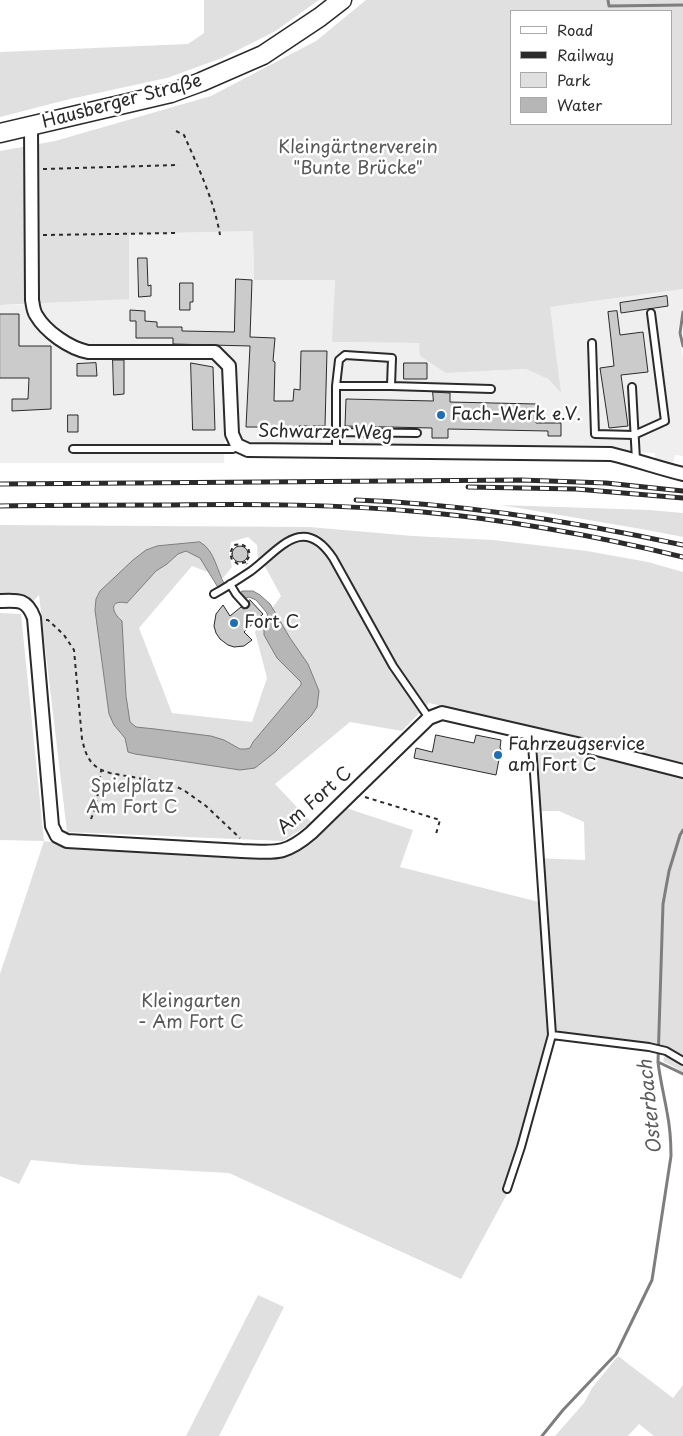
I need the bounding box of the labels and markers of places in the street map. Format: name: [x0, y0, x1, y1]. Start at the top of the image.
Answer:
place label: Fach-Werk e.V.: [451, 404, 581, 426]
marker: Fach-Werk e.V.: [435, 409, 447, 421]
place label: Fort C: [244, 612, 299, 634]
marker: Fort C: [228, 617, 240, 629]
place label: Fahrzeugservice am Fort C: [508, 734, 645, 776]
marker: Fahrzeugservice am Fort C: [492, 749, 504, 761]

